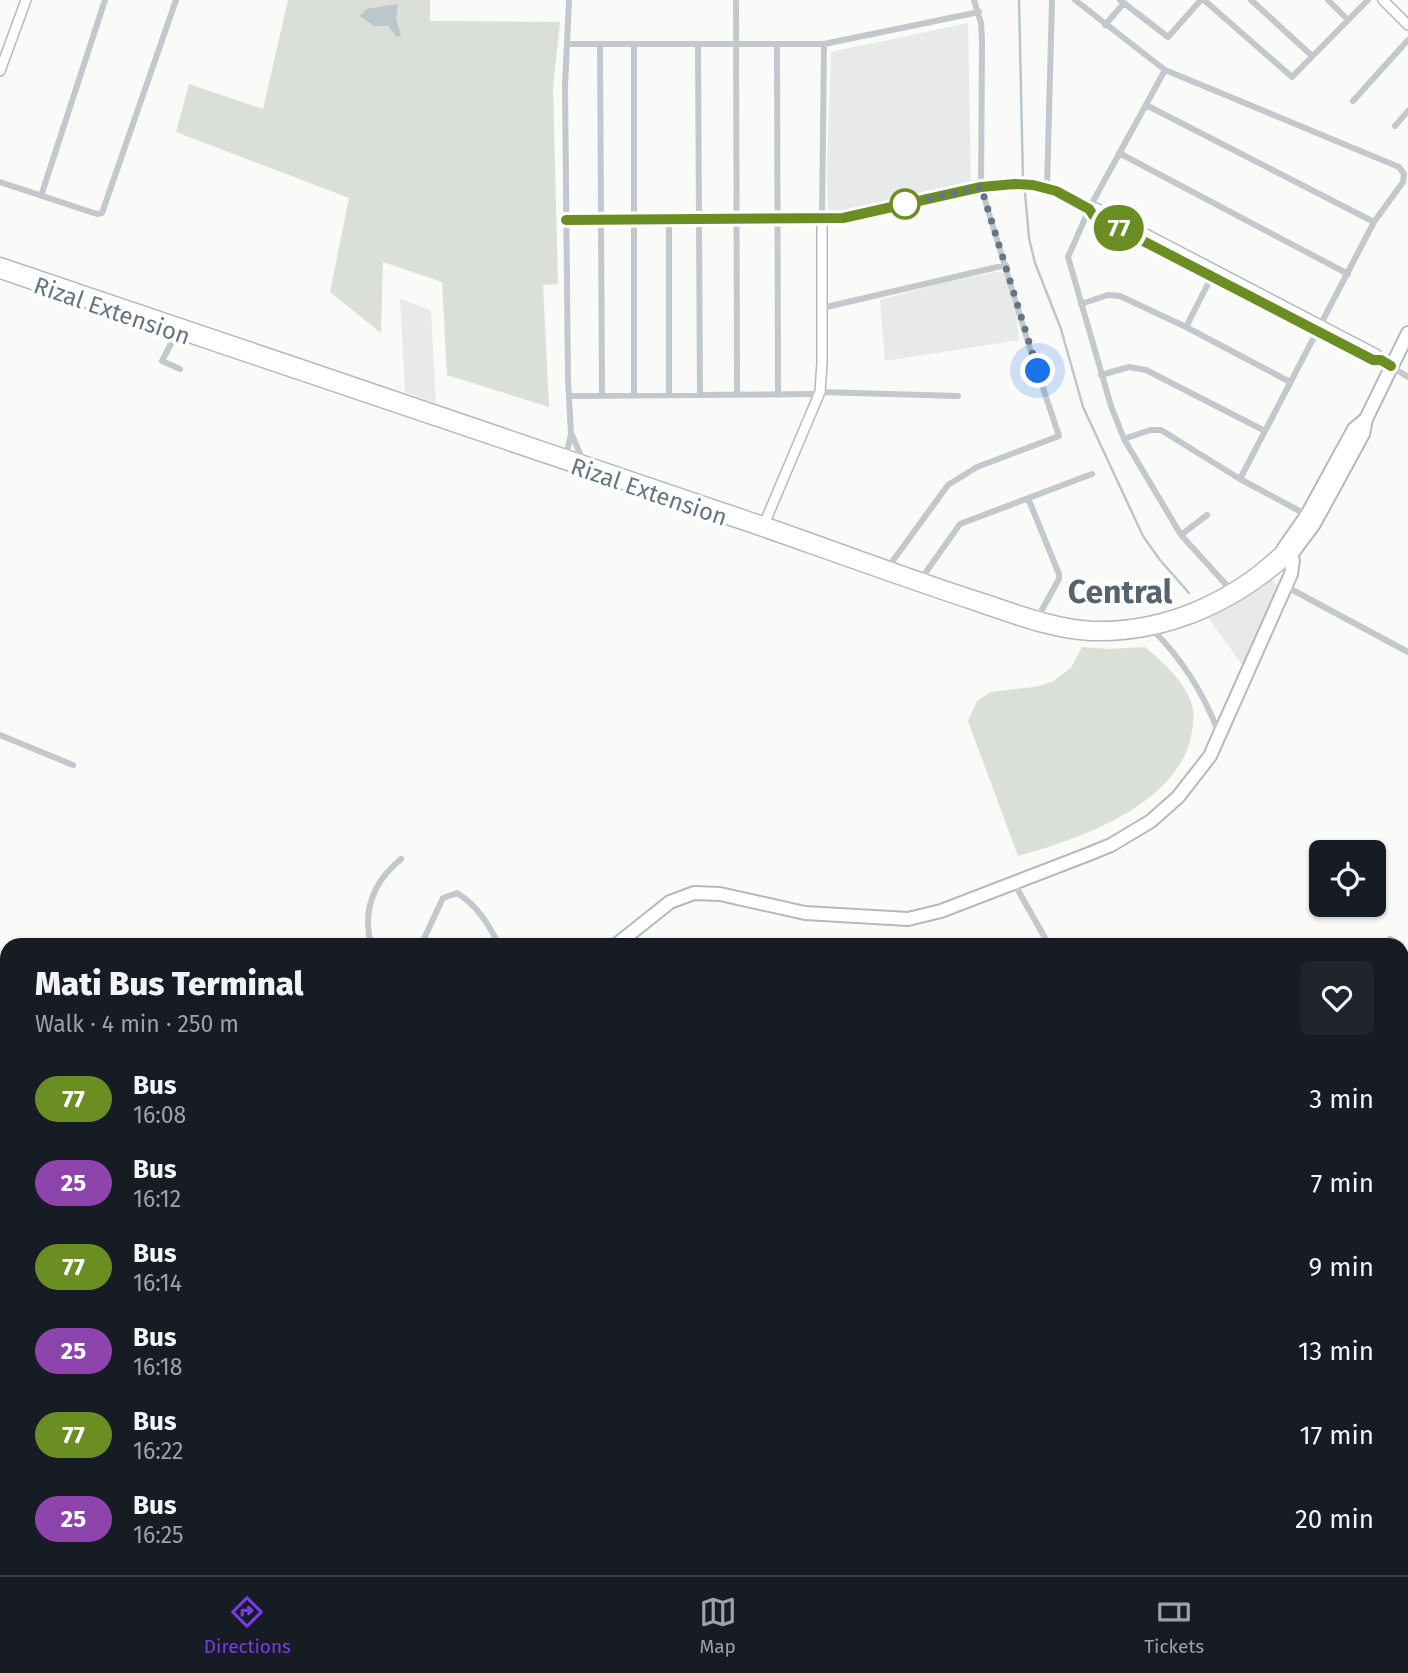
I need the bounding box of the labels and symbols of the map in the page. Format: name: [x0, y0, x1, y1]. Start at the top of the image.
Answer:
unlabelled marker: [890, 189, 920, 219]
line badge: 77: [1088, 205, 1150, 251]
street label: Rizal Extension: [30, 271, 194, 351]
your location: [1020, 353, 1055, 388]
street label: Rizal Extension: [567, 452, 731, 532]
district label: Central: [1068, 573, 1173, 611]

